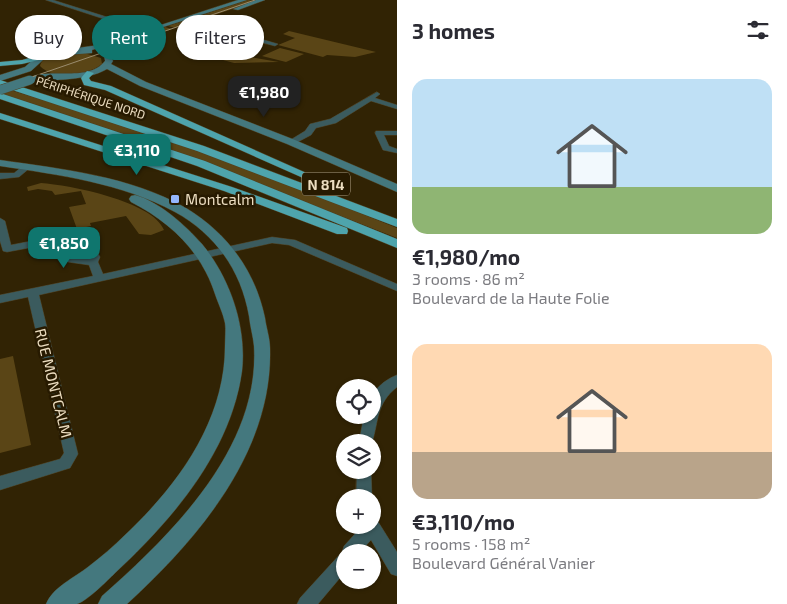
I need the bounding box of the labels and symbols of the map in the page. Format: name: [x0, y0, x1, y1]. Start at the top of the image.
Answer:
street label: PÉRIPHÉRIQUE NORD: [34, 73, 147, 122]
pin: €1,980: [223, 76, 305, 118]
pin: €3,110: [96, 134, 178, 176]
road number: N 814: [302, 172, 350, 195]
place label: Montcalm: [185, 190, 254, 208]
marker: Montcalm: [169, 193, 181, 205]
pin: €1,850: [23, 226, 105, 269]
street label: RUE MONTCALM: [32, 326, 76, 440]

